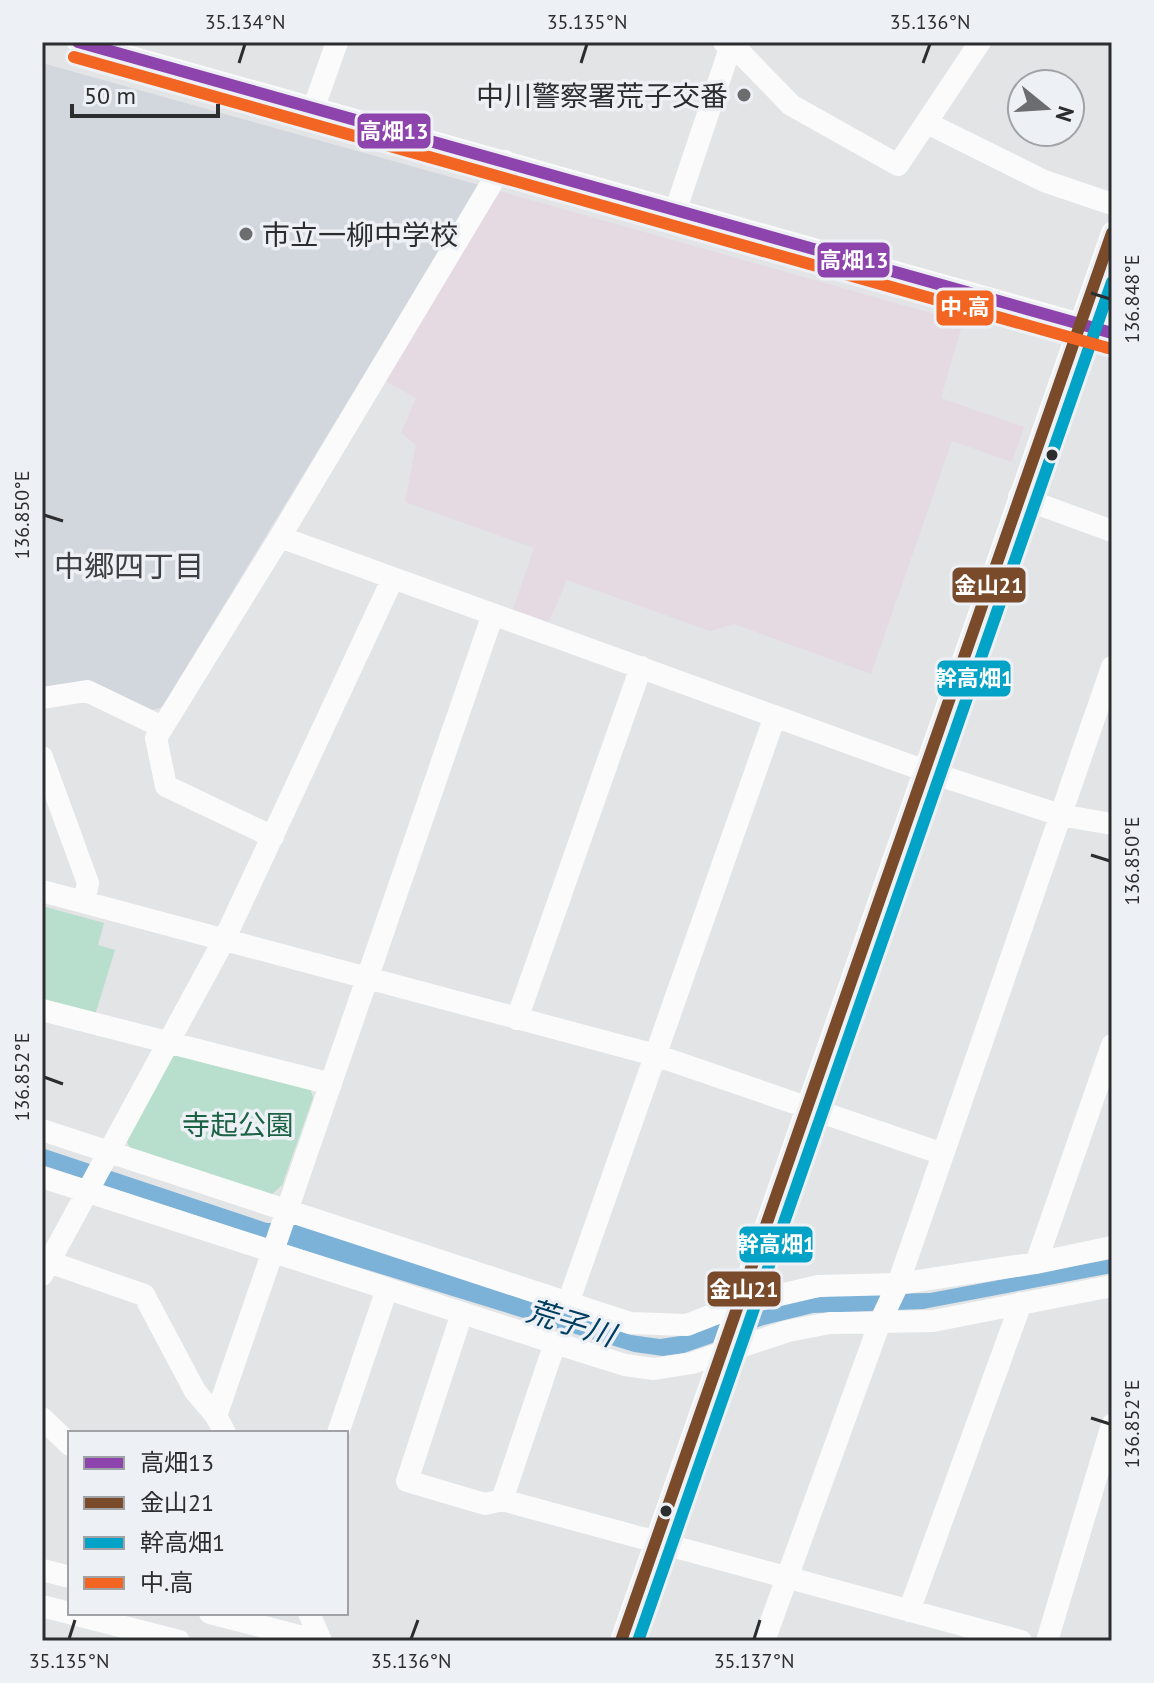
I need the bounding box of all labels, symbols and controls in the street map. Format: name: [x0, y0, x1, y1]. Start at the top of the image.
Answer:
text: 35.134°N: [205, 9, 285, 35]
text: 35.135°N: [547, 9, 627, 35]
text: 35.136°N: [890, 9, 970, 35]
scale bar: [72, 68, 218, 118]
north arrow: [1006, 68, 1086, 148]
place label: 中川警察署荒子交番: [476, 77, 728, 114]
text: 50 m: [84, 80, 136, 111]
marker: 中川警察署荒子交番: [735, 86, 753, 104]
text: N: [1049, 103, 1081, 125]
line badge: 高畑13: [356, 112, 432, 150]
text: 高畑13: [360, 117, 428, 145]
place label: 市立一柳中学校: [262, 216, 458, 253]
marker: 市立一柳中学校: [237, 225, 255, 243]
line badge: 高畑13: [816, 241, 891, 279]
text: 高畑13: [820, 246, 888, 274]
text: 136.848°E: [1119, 255, 1145, 343]
line badge: 中.高: [935, 289, 995, 327]
text: 中.高: [940, 293, 990, 321]
unlabelled marker: [1044, 447, 1060, 463]
text: 136.850°E: [9, 471, 35, 559]
district label: 中郷四丁目: [54, 546, 204, 585]
line badge: 金山21: [951, 566, 1027, 604]
text: 金山21: [955, 571, 1023, 599]
line badge: 幹高畑1: [936, 659, 1012, 698]
text: 幹高畑1: [935, 664, 1013, 692]
text: 136.850°E: [1119, 817, 1145, 905]
text: 136.852°E: [9, 1033, 35, 1121]
park label: 寺起公園: [182, 1106, 294, 1143]
line badge: 幹高畑1: [738, 1225, 814, 1264]
text: 幹高畑1: [737, 1230, 815, 1258]
line badge: 金山21: [706, 1270, 782, 1308]
text: 金山21: [710, 1275, 778, 1303]
water label: 荒子川: [522, 1290, 623, 1355]
text: 136.852°E: [1119, 1380, 1145, 1468]
legend: [68, 1431, 348, 1615]
text: 高畑13: [140, 1447, 214, 1478]
text: 金山21: [140, 1487, 214, 1518]
unlabelled marker: [658, 1503, 674, 1519]
text: 幹高畑1: [140, 1527, 225, 1558]
text: 中.高: [140, 1567, 193, 1598]
text: 35.135°N: [29, 1648, 109, 1674]
text: 35.136°N: [371, 1648, 451, 1674]
text: 35.137°N: [714, 1648, 794, 1674]

